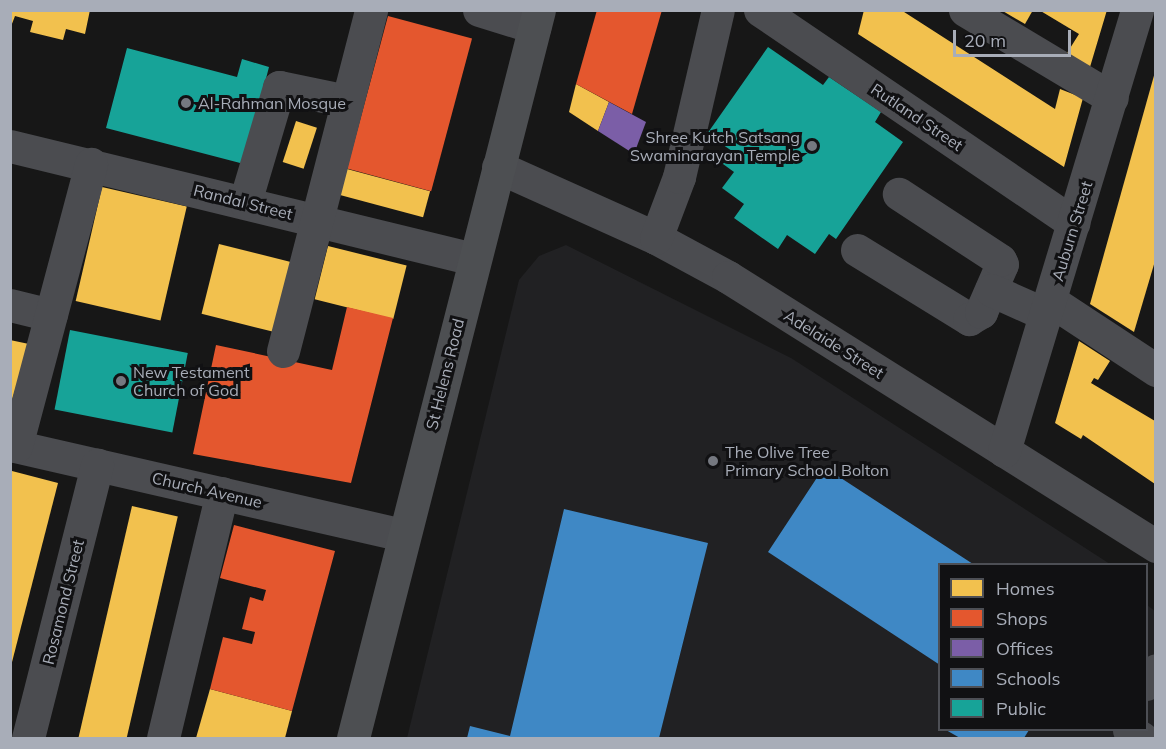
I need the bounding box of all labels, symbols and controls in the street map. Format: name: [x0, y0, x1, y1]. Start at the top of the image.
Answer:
scale bar: [956, 18, 1074, 56]
text: 20 m: [964, 29, 1006, 52]
street label: Rutland Street: [867, 79, 967, 155]
place label: Al-Rahman Mosque: [198, 93, 346, 113]
marker: Al-Rahman Mosque: [179, 96, 193, 110]
place label: Shree Kutch Satsang Swaminarayan Temple: [630, 127, 800, 165]
marker: Shree Kutch Satsang Swaminarayan Temple: [805, 139, 819, 153]
street label: Auburn Street: [1048, 179, 1096, 283]
street label: Randal Street: [191, 180, 295, 224]
street label: Adelaide Street: [781, 306, 887, 382]
street label: St Helens Road: [422, 316, 468, 432]
place label: New Testament Church of God: [133, 362, 250, 400]
marker: New Testament Church of God: [114, 374, 128, 388]
place label: The Olive Tree Primary School Bolton: [725, 442, 889, 480]
marker: The Olive Tree Primary School Bolton: [706, 454, 720, 468]
street label: Church Avenue: [150, 468, 264, 512]
street label: Rosamond Street: [38, 538, 88, 666]
legend: [938, 563, 1148, 731]
text: Homes: [996, 577, 1055, 600]
text: Shops: [996, 607, 1048, 630]
text: Offices: [996, 637, 1053, 660]
text: Schools: [996, 667, 1060, 690]
text: Public: [996, 697, 1046, 720]

